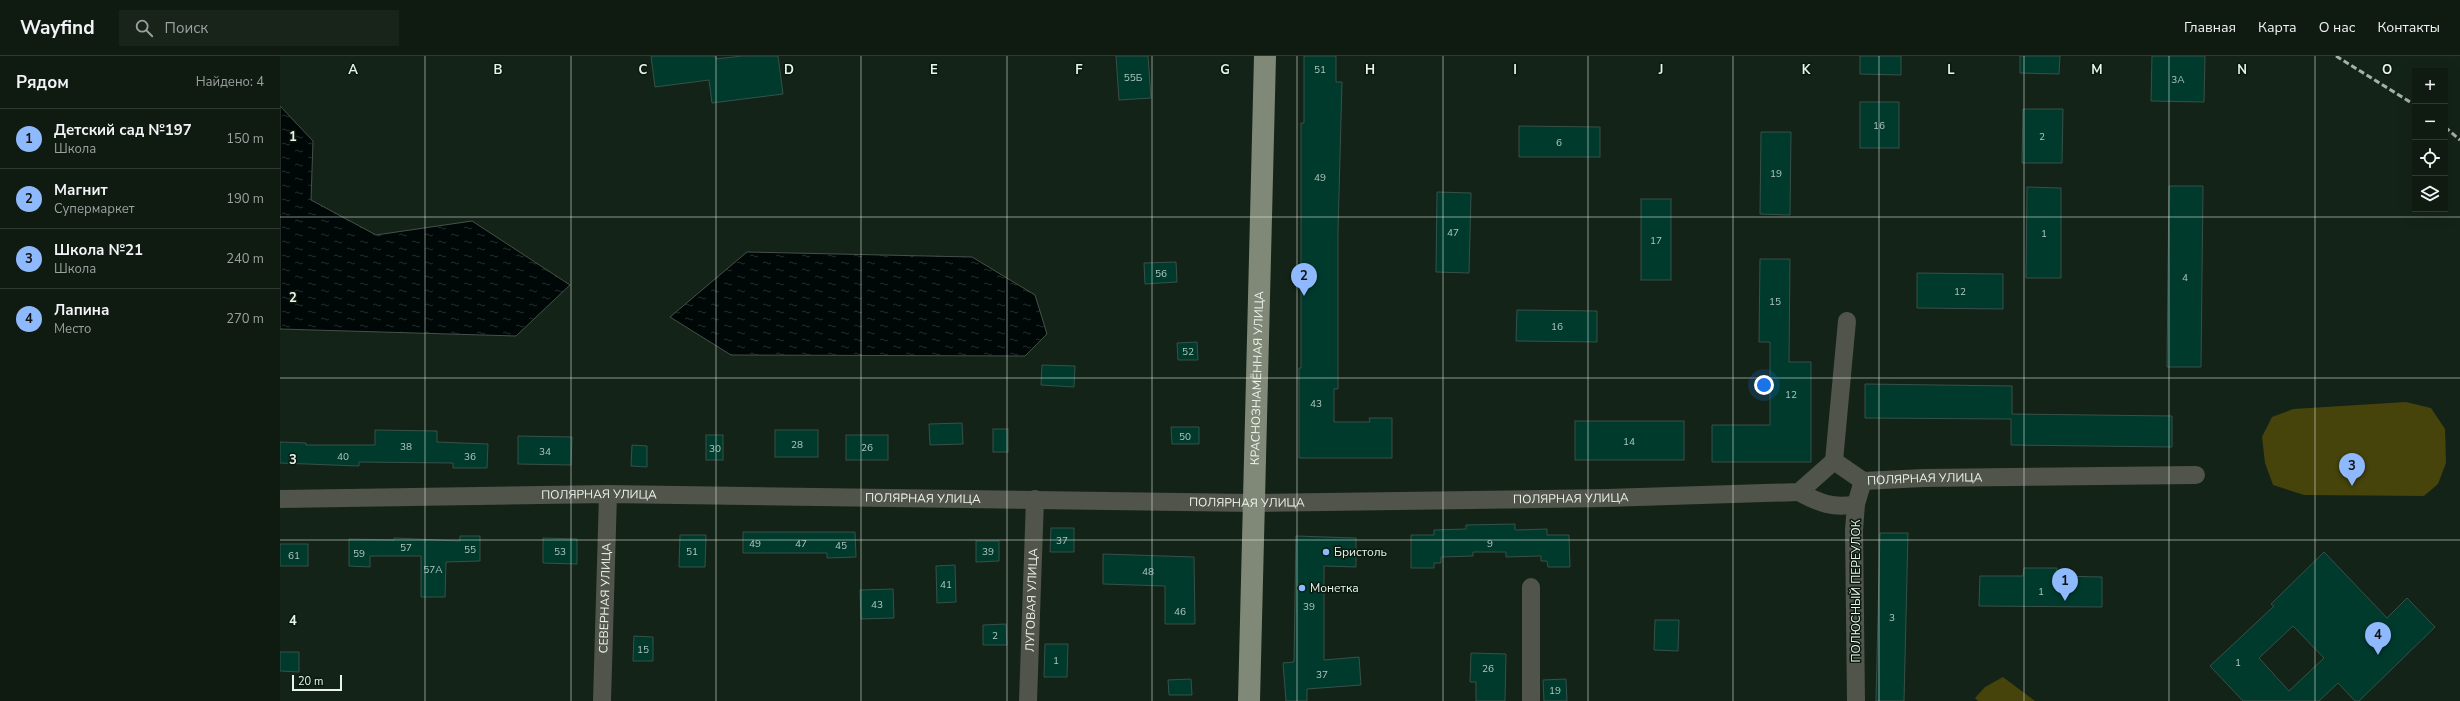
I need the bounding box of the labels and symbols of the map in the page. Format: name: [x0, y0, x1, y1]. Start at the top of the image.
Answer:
text: A: [348, 61, 358, 79]
text: B: [494, 61, 503, 79]
text: C: [639, 61, 648, 79]
text: D: [784, 61, 794, 79]
text: E: [930, 61, 938, 79]
text: F: [1075, 61, 1083, 79]
text: G: [1220, 61, 1230, 79]
text: H: [1365, 61, 1375, 79]
text: I: [1513, 61, 1517, 79]
text: J: [1658, 61, 1663, 79]
text: K: [1802, 61, 1811, 79]
text: L: [1947, 61, 1955, 79]
text: M: [2091, 61, 2103, 79]
text: N: [2237, 61, 2247, 79]
text: O: [2382, 61, 2392, 79]
house number: 51: [1314, 63, 1326, 77]
house number: 55Б: [1124, 71, 1143, 85]
house number: 3А: [2171, 73, 2185, 87]
house number: 16: [1873, 119, 1885, 133]
text: 1: [289, 128, 297, 146]
house number: 2: [2039, 130, 2045, 144]
house number: 6: [1556, 136, 1562, 150]
house number: 19: [1770, 167, 1782, 181]
house number: 49: [1314, 171, 1326, 185]
house number: 47: [1447, 226, 1459, 240]
house number: 1: [2041, 227, 2047, 241]
house number: 17: [1650, 234, 1662, 248]
pin: 2: [1291, 263, 1317, 296]
house number: 56: [1155, 267, 1167, 281]
house number: 4: [2182, 271, 2188, 285]
house number: 12: [1954, 285, 1966, 299]
text: 2: [289, 289, 297, 307]
street label: КРАСНОЗНАМЁННАЯ УЛИЦА: [1247, 291, 1267, 465]
house number: 15: [1769, 295, 1781, 309]
house number: 16: [1551, 320, 1563, 334]
house number: 52: [1182, 345, 1194, 359]
your location: [1754, 375, 1774, 395]
house number: 12: [1785, 388, 1797, 402]
house number: 43: [1310, 397, 1322, 411]
house number: 50: [1179, 430, 1191, 444]
house number: 14: [1623, 435, 1635, 449]
house number: 28: [791, 438, 803, 452]
house number: 38: [400, 440, 412, 454]
house number: 26: [861, 441, 873, 455]
house number: 30: [709, 442, 721, 456]
house number: 34: [539, 445, 551, 459]
house number: 40: [337, 450, 349, 464]
house number: 36: [464, 450, 476, 464]
text: 3: [289, 451, 297, 469]
pin: 3: [2339, 453, 2365, 486]
street label: ПОЛЯРНАЯ УЛИЦА: [1867, 469, 1983, 489]
street label: ПОЛЯРНАЯ УЛИЦА: [541, 486, 657, 503]
street label: ПОЛЯРНАЯ УЛИЦА: [1513, 489, 1629, 507]
street label: ПОЛЯРНАЯ УЛИЦА: [865, 490, 981, 507]
street label: ПОЛЯРНАЯ УЛИЦА: [1189, 494, 1305, 511]
street label: ПОЛЮСНЫЙ ПЕРЕУЛОК: [1848, 519, 1864, 662]
house number: 37: [1056, 534, 1068, 548]
house number: 49: [749, 537, 761, 551]
house number: 47: [795, 537, 807, 551]
house number: 9: [1487, 537, 1493, 551]
house number: 45: [835, 539, 847, 553]
house number: 57: [400, 541, 412, 555]
street label: СЕВЕРНАЯ УЛИЦА: [595, 542, 615, 654]
house number: 55: [464, 543, 476, 557]
place label: Бристоль: [1334, 544, 1387, 560]
house number: 53: [554, 545, 566, 559]
house number: 51: [686, 545, 698, 559]
house number: 39: [982, 545, 994, 559]
house number: 59: [353, 547, 365, 561]
marker: Бристоль: [1321, 547, 1331, 557]
street label: ЛУГОВАЯ УЛИЦА: [1022, 548, 1041, 652]
house number: 61: [288, 549, 300, 563]
house number: 57А: [423, 563, 443, 577]
house number: 48: [1142, 565, 1154, 579]
pin: 1: [2052, 568, 2078, 601]
house number: 41: [940, 578, 952, 592]
place label: Монетка: [1310, 580, 1359, 596]
marker: Монетка: [1297, 583, 1307, 593]
house number: 1: [2038, 585, 2044, 599]
house number: 43: [871, 598, 883, 612]
house number: 39: [1303, 600, 1315, 614]
house number: 46: [1174, 605, 1186, 619]
house number: 3: [1889, 611, 1895, 625]
text: 4: [289, 612, 297, 630]
pin: 4: [2365, 622, 2391, 655]
house number: 2: [992, 629, 998, 643]
house number: 15: [637, 643, 649, 657]
house number: 1: [1053, 654, 1059, 668]
house number: 1: [2235, 656, 2241, 670]
house number: 26: [1482, 662, 1494, 676]
house number: 37: [1316, 668, 1328, 682]
scale bar: [292, 673, 342, 692]
house number: 19: [1549, 684, 1561, 698]

